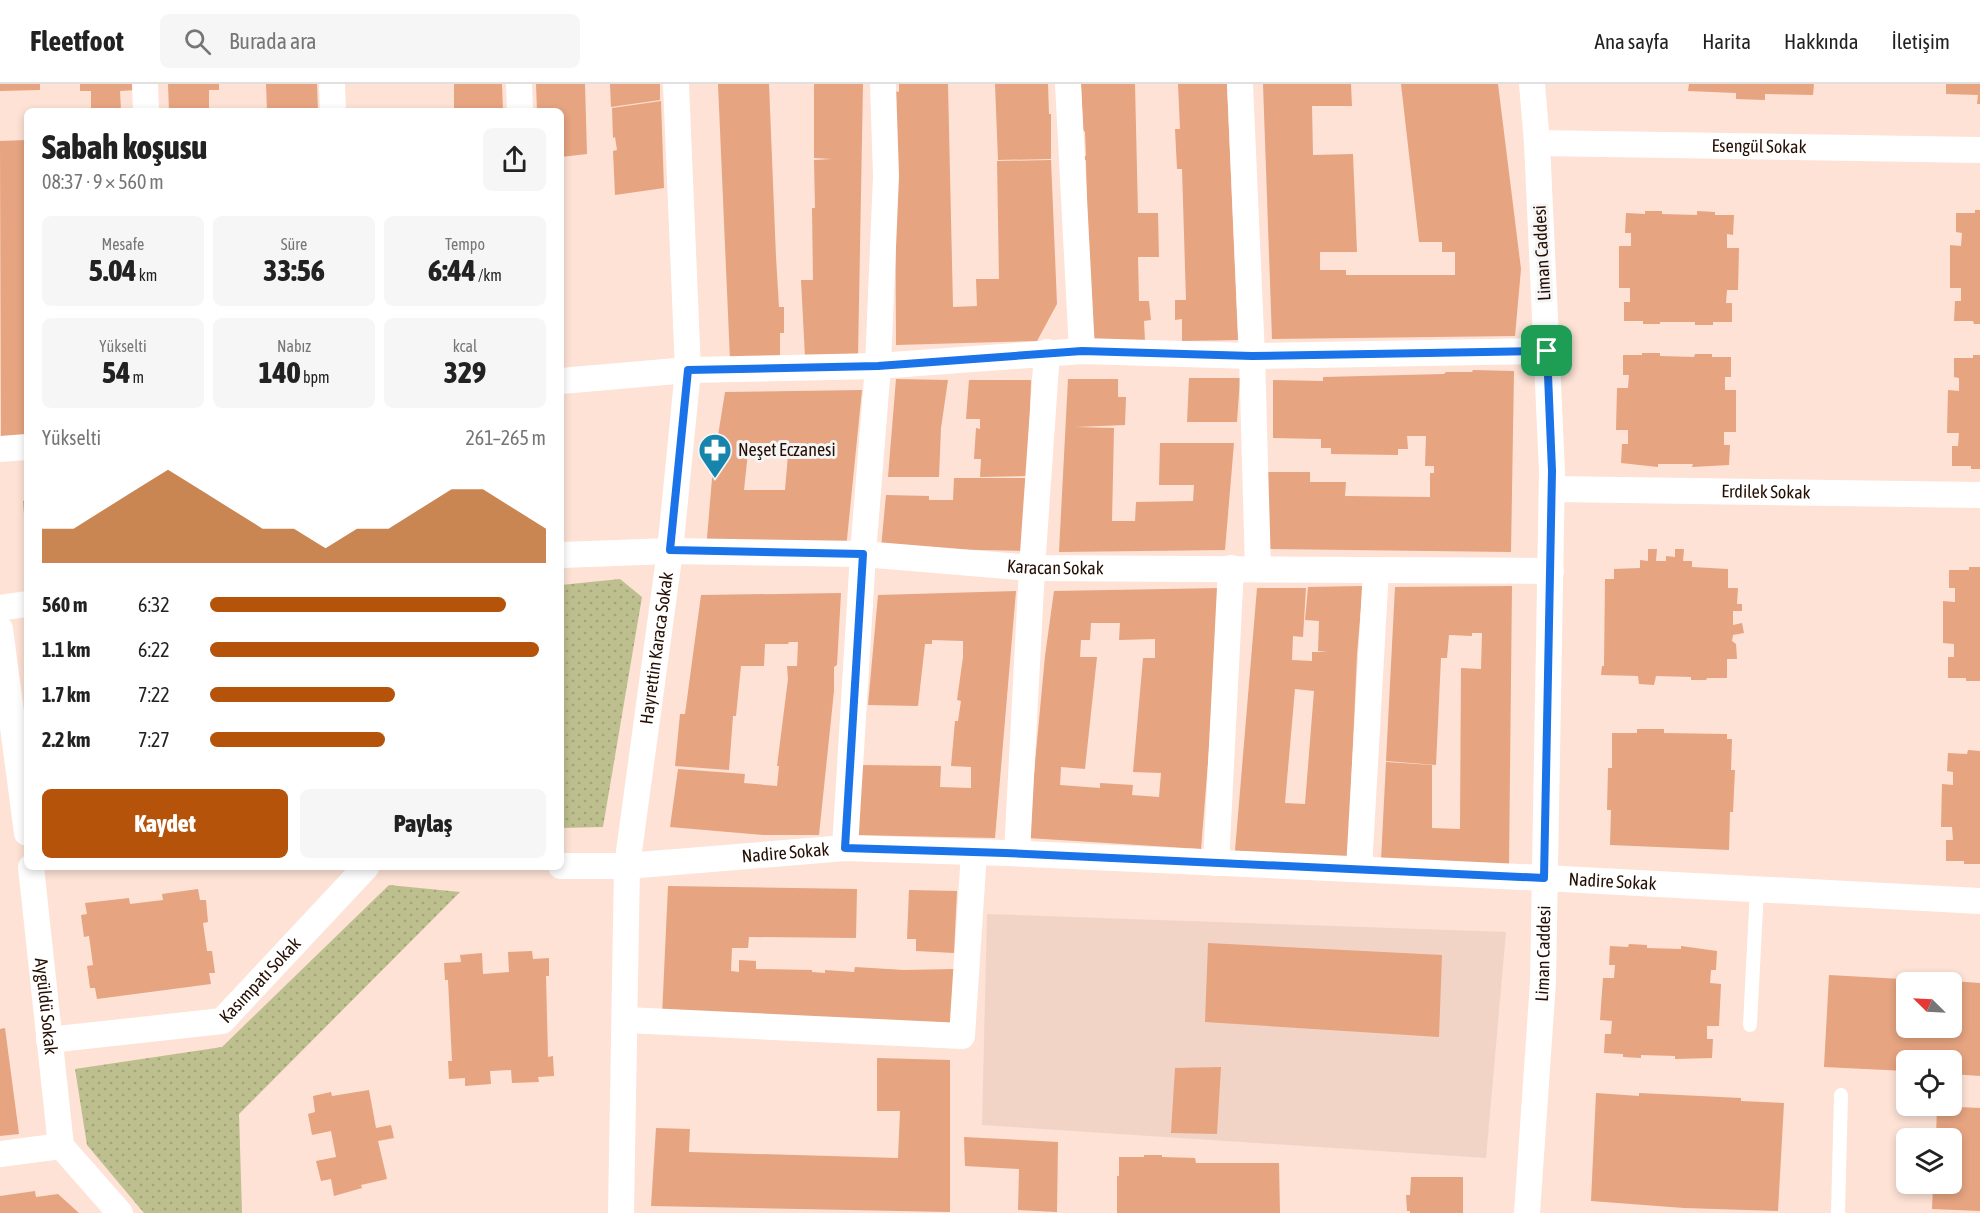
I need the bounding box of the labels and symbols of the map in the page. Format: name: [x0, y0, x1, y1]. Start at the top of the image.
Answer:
street label: Esengül Sokak: [1711, 135, 1807, 157]
street label: Liman Caddesi: [1529, 205, 1554, 301]
pin: [1521, 325, 1572, 376]
pharmacy icon: Neşet Eczanesi: [697, 432, 733, 479]
place label: Neşet Eczanesi: [738, 439, 836, 460]
street label: Erdilek Sokak: [1721, 480, 1811, 503]
street label: Karacan Sokak: [1006, 555, 1104, 578]
street label: Hayrettin Karaca Sokak: [635, 571, 677, 725]
street label: Nadire Sokak: [741, 838, 830, 866]
street label: Nadire Sokak: [1568, 868, 1657, 894]
street label: Liman Caddesi: [1531, 905, 1554, 1002]
street label: Kasımpatı Sokak: [215, 933, 305, 1027]
street label: Aygüldü Sokak: [31, 957, 62, 1056]
north arrow: [1896, 972, 1962, 1038]

